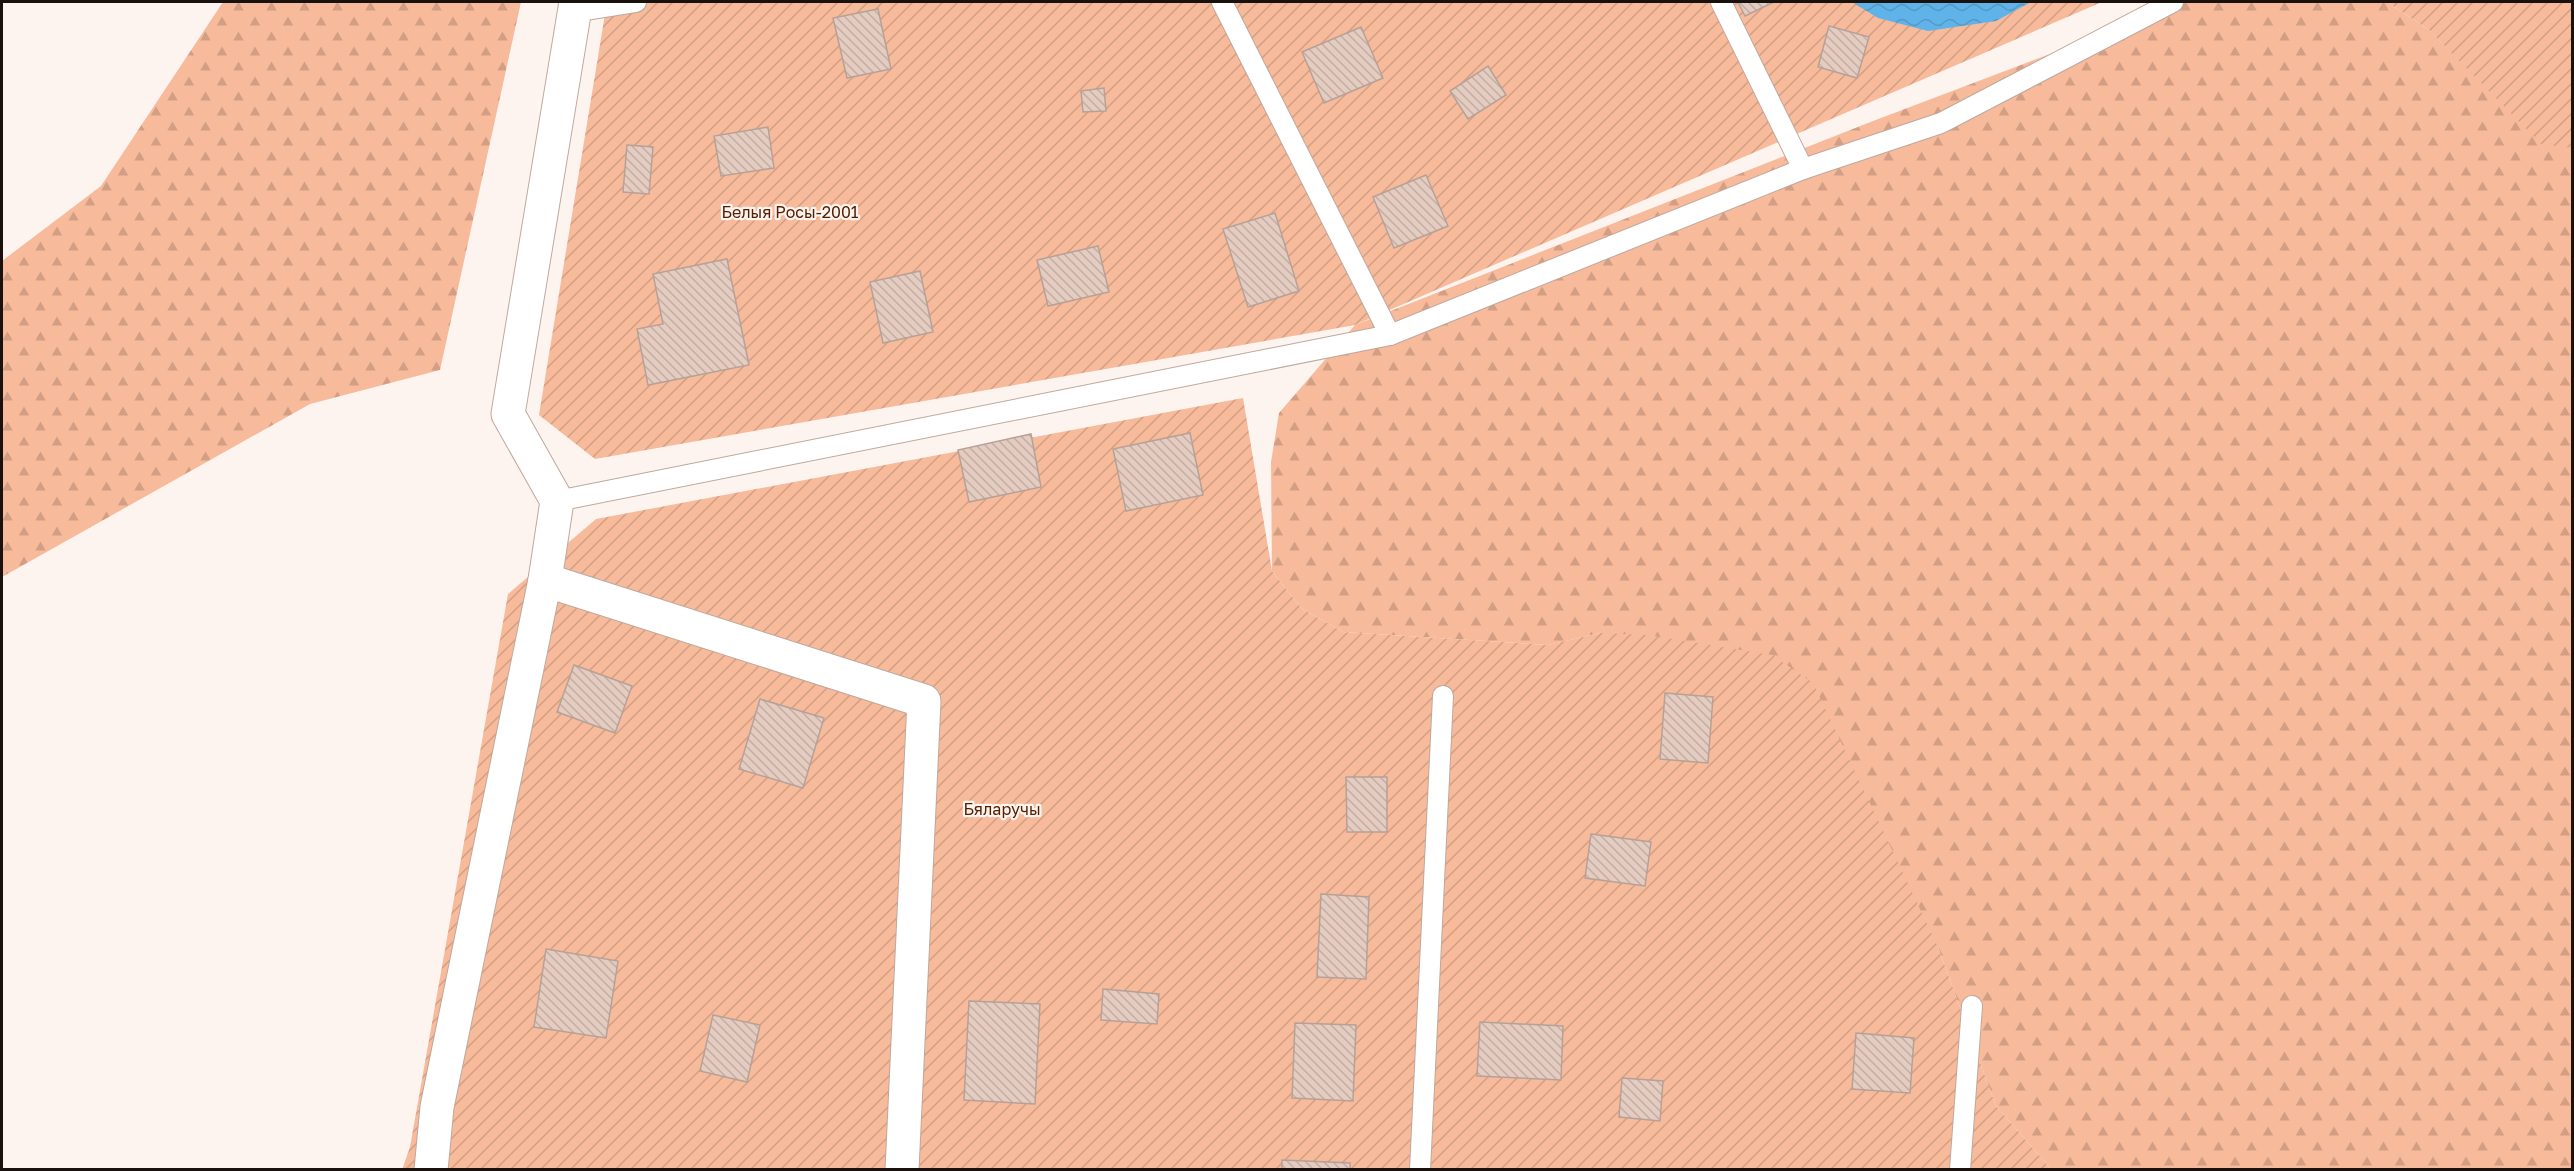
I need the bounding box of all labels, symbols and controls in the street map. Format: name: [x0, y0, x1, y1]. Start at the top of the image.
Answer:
park label: Белыя Росы-2001: [721, 202, 859, 222]
park label: Бяларучы: [963, 799, 1041, 819]

